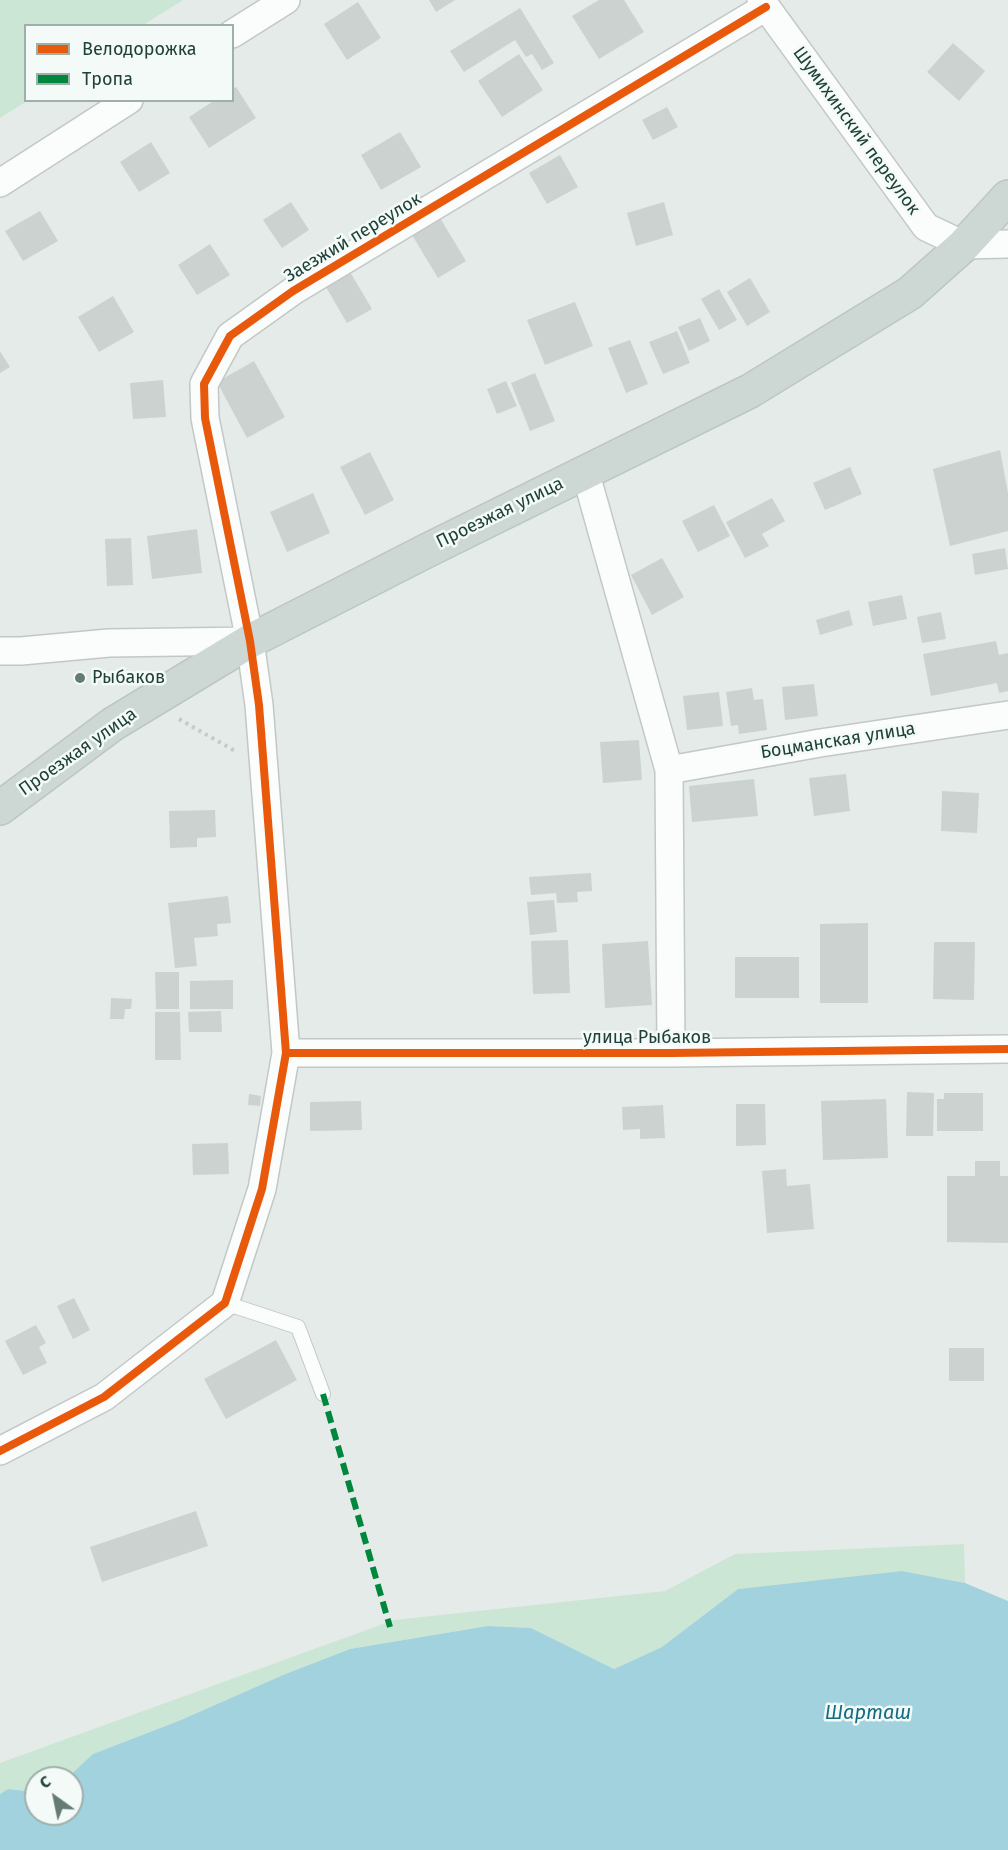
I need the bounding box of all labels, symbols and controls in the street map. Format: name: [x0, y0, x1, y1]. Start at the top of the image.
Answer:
legend: [24, 24, 234, 102]
text: Велодорожка: [82, 38, 197, 60]
street label: Шумихинский переулок: [788, 43, 924, 219]
text: Тропа: [82, 68, 133, 90]
street label: Заезжий переулок: [280, 188, 426, 288]
street label: Проезжая улица: [433, 473, 567, 553]
place label: Рыбаков: [92, 667, 165, 689]
marker: Рыбаков: [73, 671, 87, 685]
street label: Проезжая улица: [15, 703, 141, 801]
street label: Боцманская улица: [759, 718, 917, 764]
street label: улица Рыбаков: [583, 1027, 711, 1049]
water label: Шарташ: [825, 1701, 911, 1725]
north arrow: [24, 1766, 84, 1826]
text: С: [36, 1772, 54, 1793]

